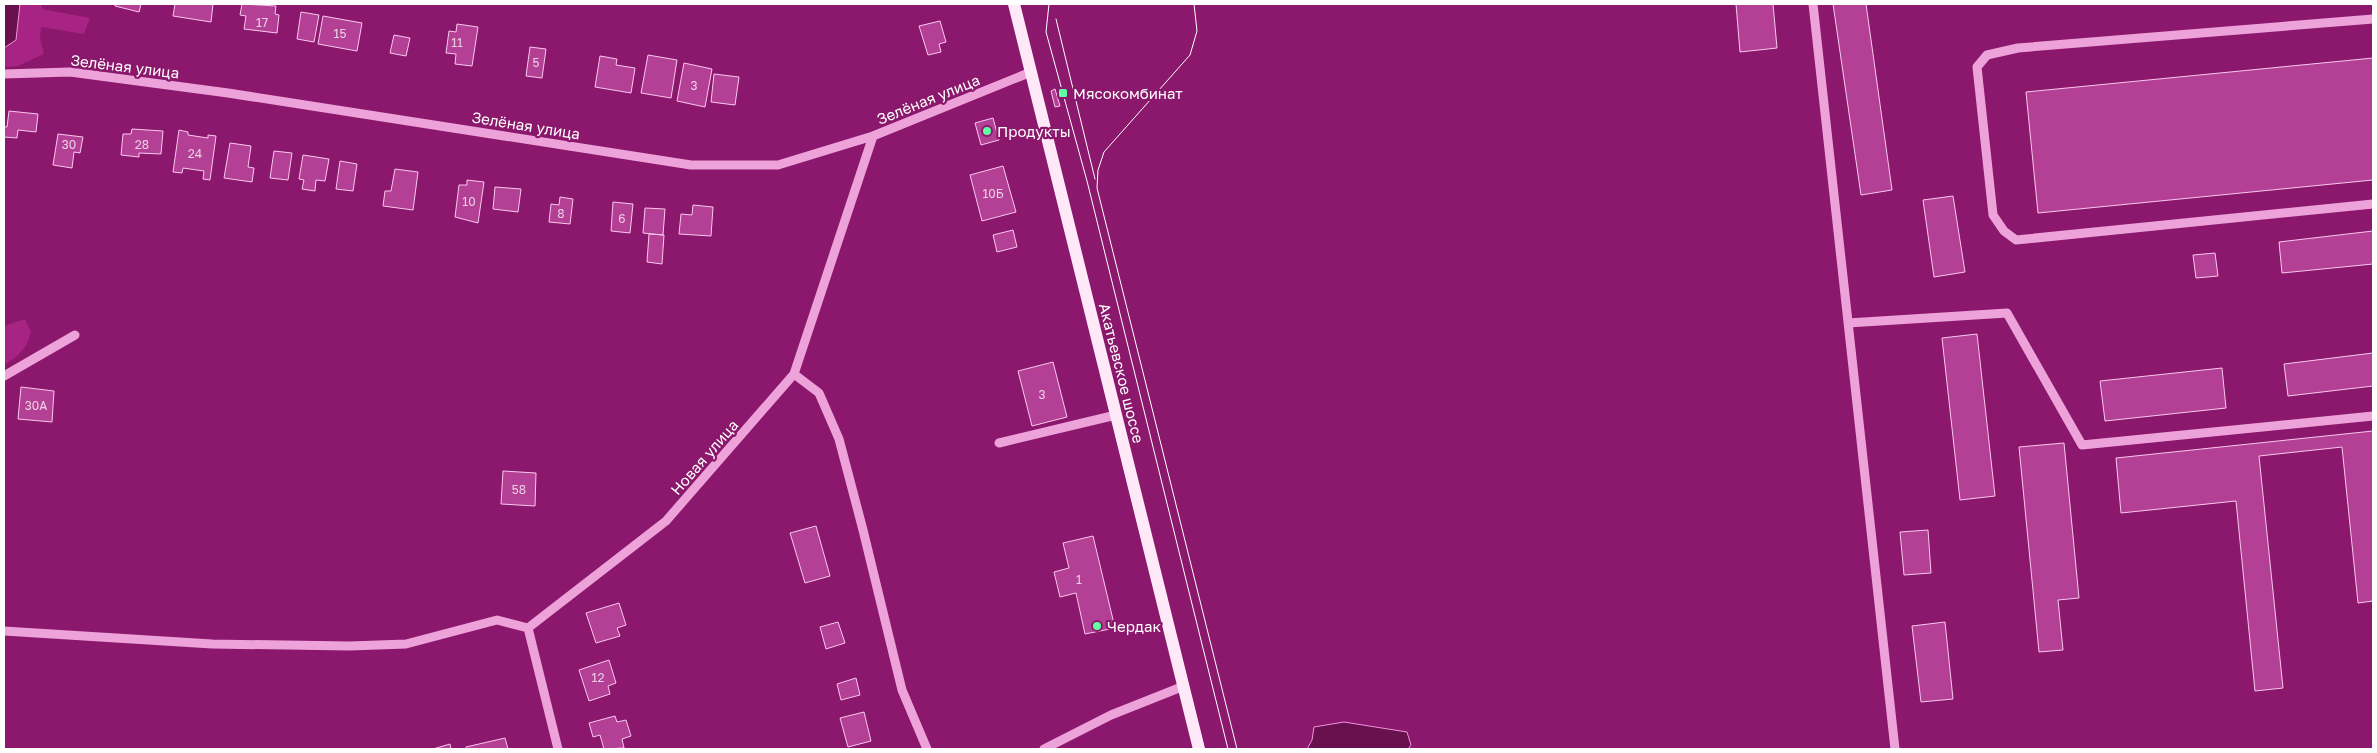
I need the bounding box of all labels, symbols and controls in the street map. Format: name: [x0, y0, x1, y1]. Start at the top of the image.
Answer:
house number: 17: [256, 15, 268, 30]
house number: 15: [334, 26, 346, 41]
house number: 11: [451, 35, 463, 50]
street label: Зелёная улица: [70, 50, 180, 82]
house number: 5: [533, 55, 540, 70]
street label: Зелёная улица: [874, 70, 982, 128]
house number: 3: [690, 78, 698, 93]
place label: Мясокомбинат: [1073, 84, 1183, 102]
marker: Мясокомбинат: [1057, 87, 1069, 99]
street label: Зелёная улица: [471, 108, 581, 142]
place label: Продукты: [997, 122, 1071, 140]
marker: Продукты: [981, 125, 993, 137]
house number: 30: [62, 137, 76, 152]
house number: 28: [135, 137, 149, 152]
house number: 24: [188, 146, 202, 161]
house number: 10Б: [982, 186, 1004, 201]
house number: 10: [462, 194, 476, 209]
house number: 8: [557, 206, 565, 221]
house number: 6: [618, 211, 626, 226]
street label: Акатьевское шоссе: [1096, 301, 1148, 445]
house number: 3: [1038, 387, 1046, 402]
house number: 30А: [25, 398, 47, 413]
street label: Новая улица: [667, 416, 741, 498]
house number: 58: [512, 482, 526, 497]
house number: 1: [1076, 572, 1082, 587]
place label: Чердак: [1107, 617, 1162, 635]
marker: Чердак: [1091, 620, 1103, 632]
house number: 12: [592, 670, 604, 685]

